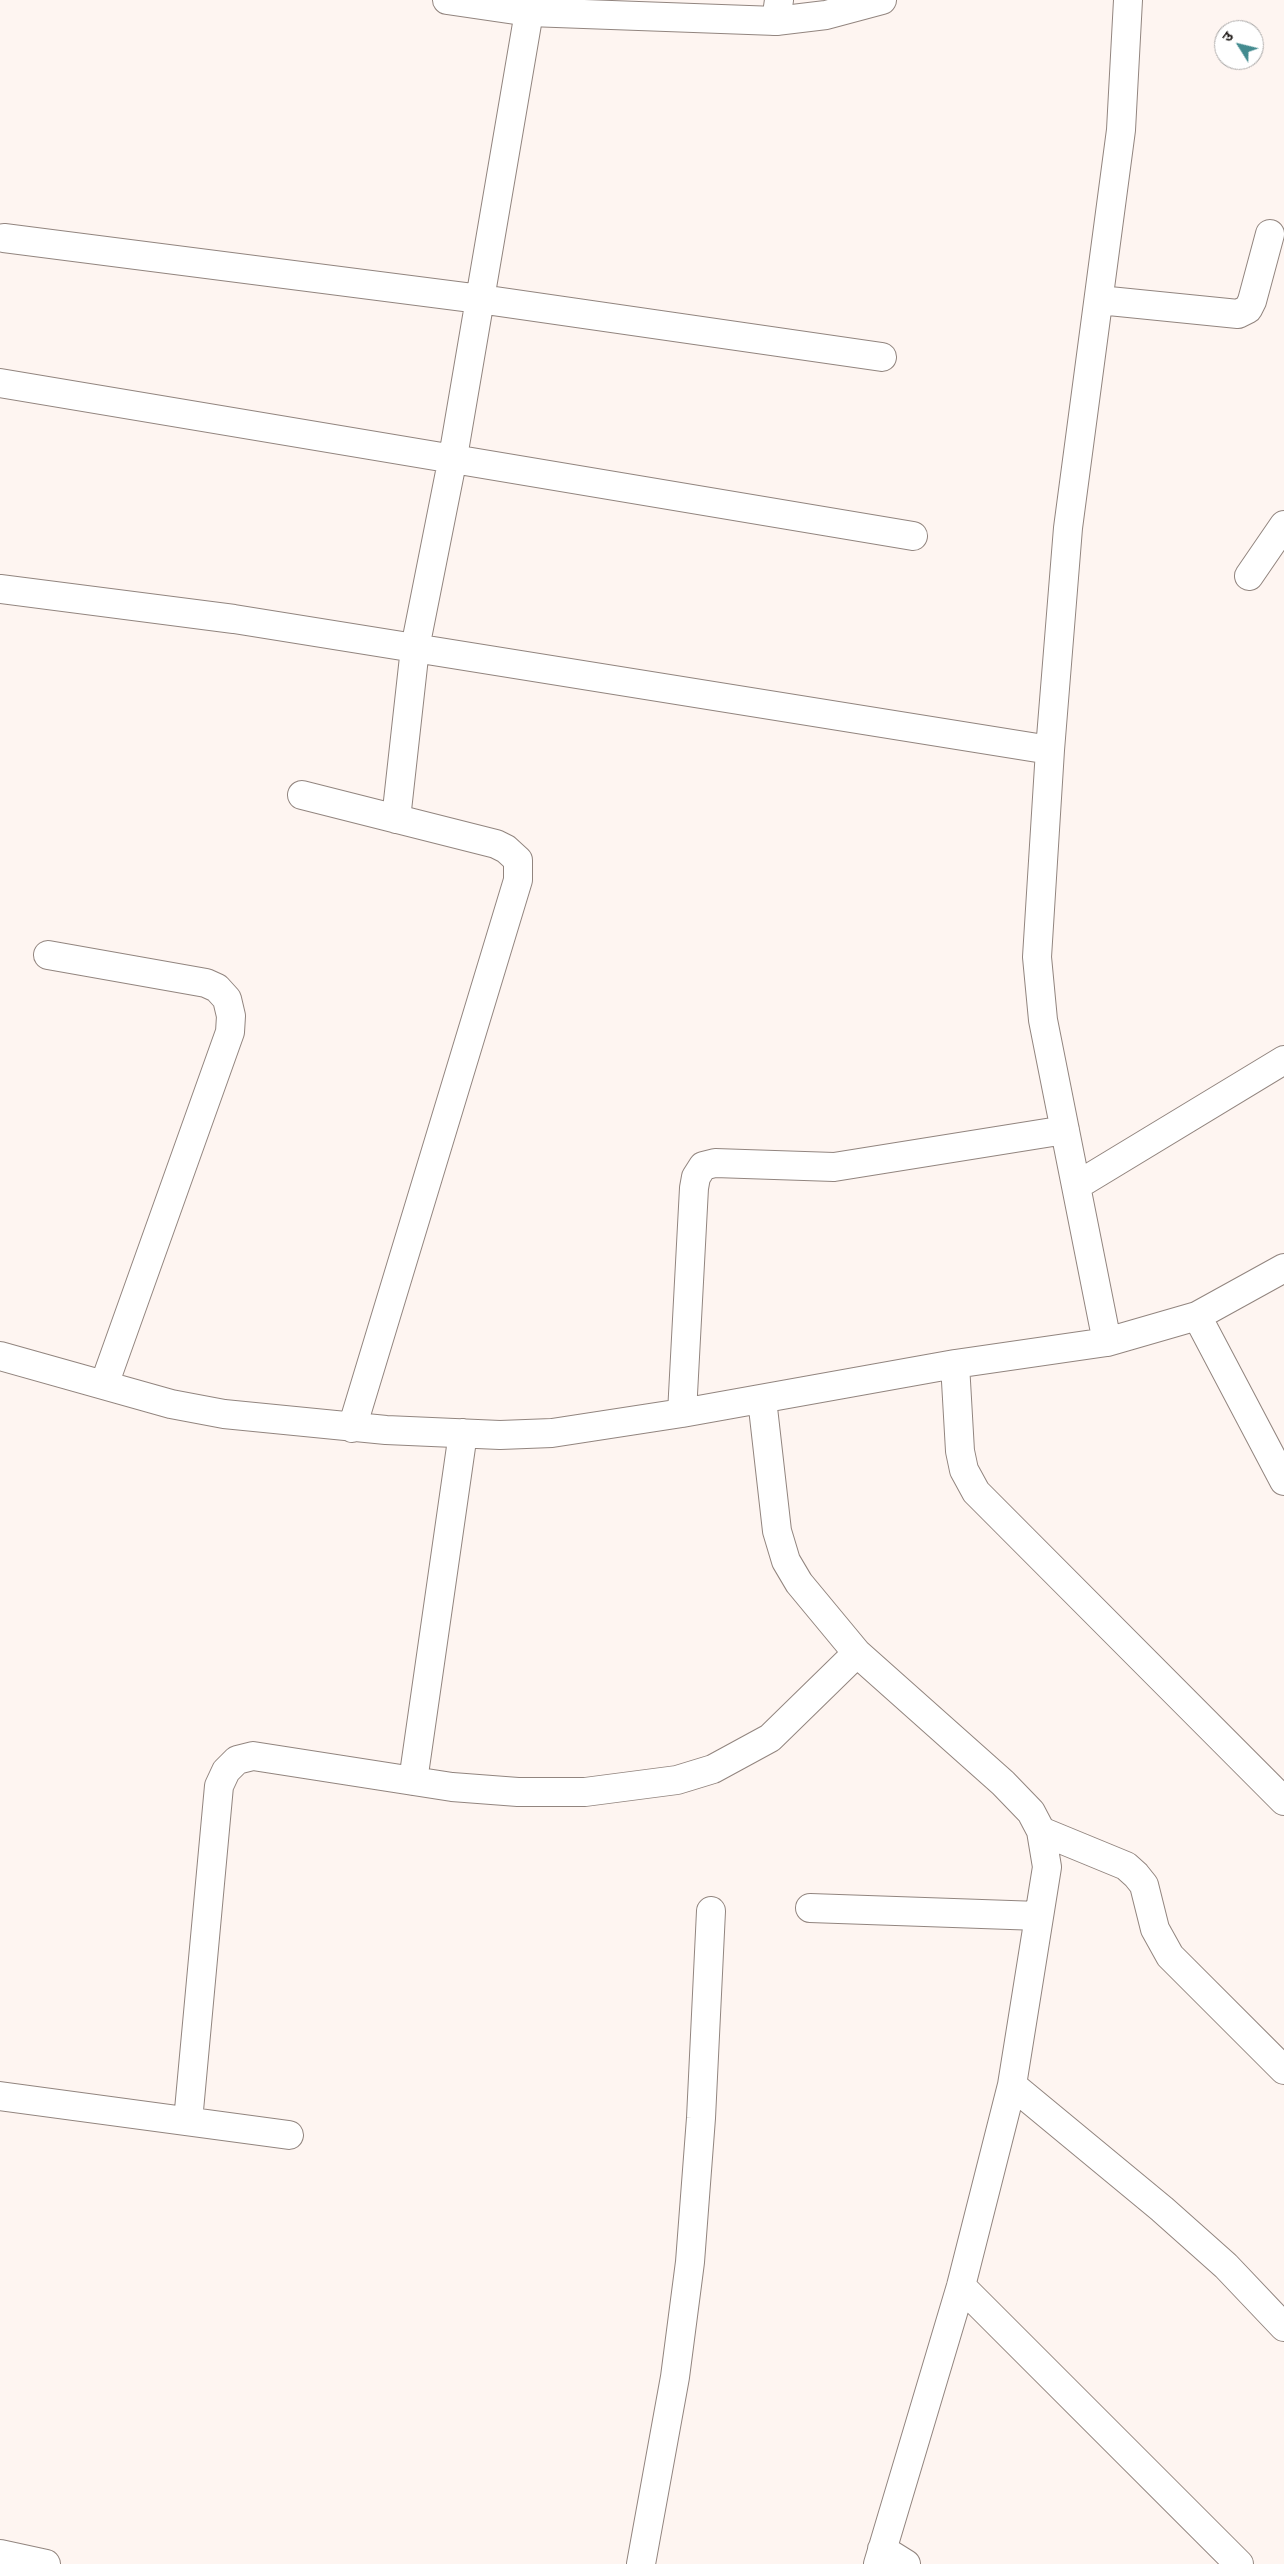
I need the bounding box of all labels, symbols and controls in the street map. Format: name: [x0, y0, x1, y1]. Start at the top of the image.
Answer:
north arrow: [1214, 20, 1264, 70]
text: उ: [1219, 29, 1237, 45]

